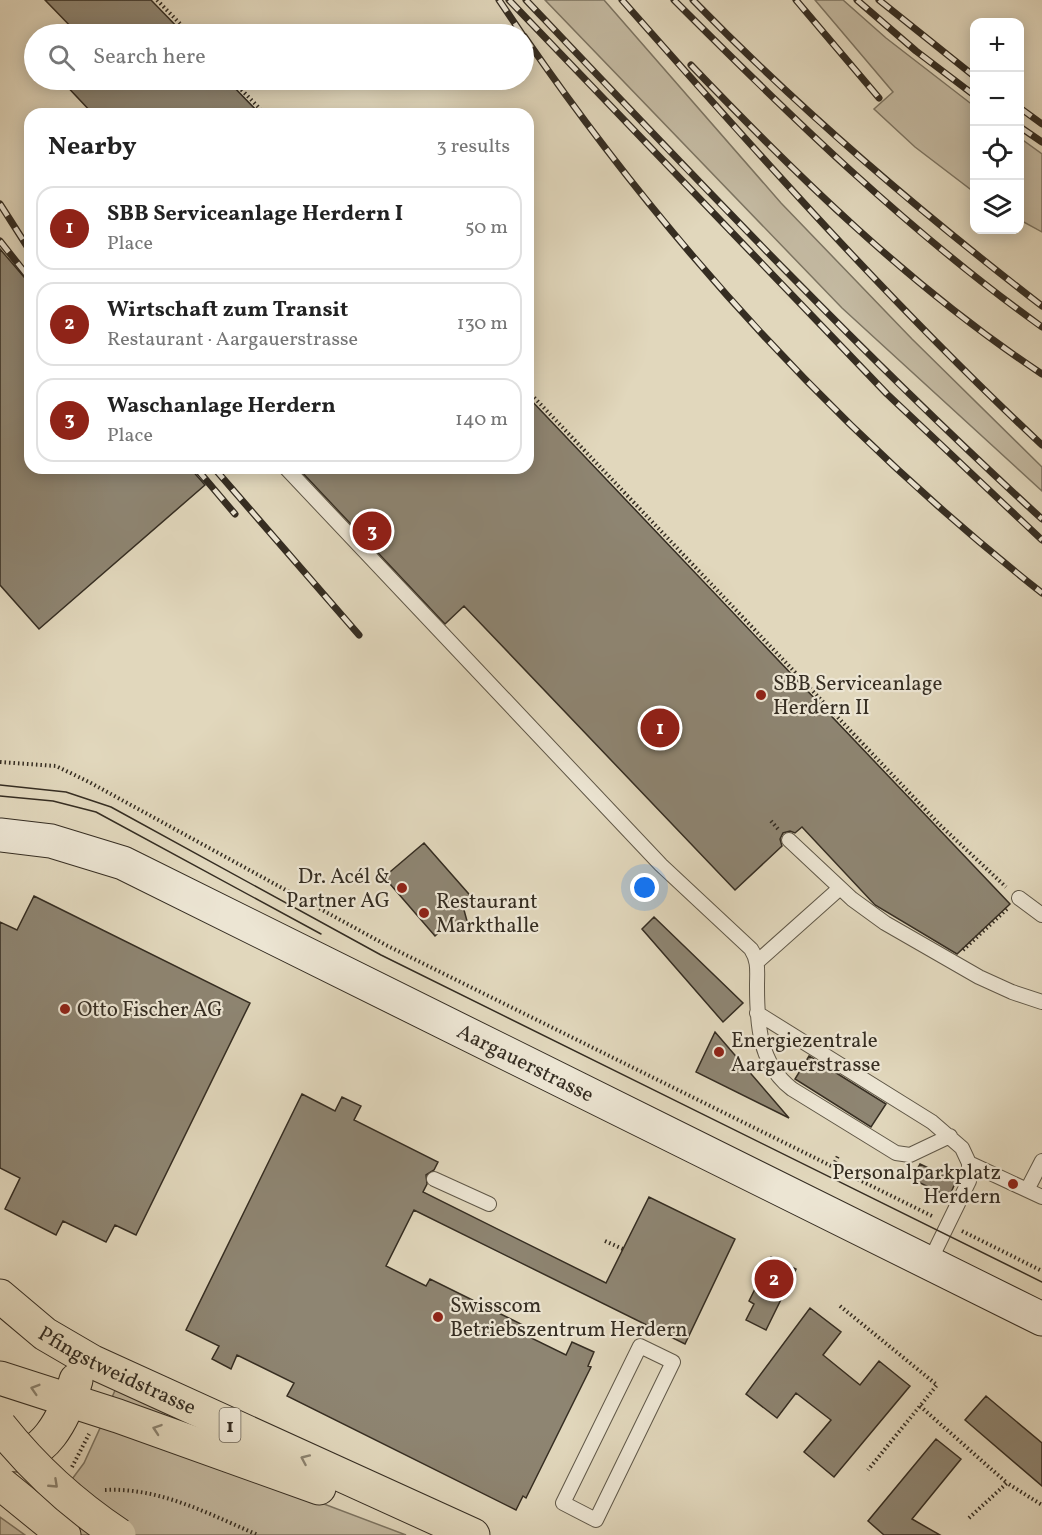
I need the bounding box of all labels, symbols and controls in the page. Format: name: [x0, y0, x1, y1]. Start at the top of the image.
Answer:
map controls: [970, 18, 1024, 234]
button: +: [970, 18, 1024, 72]
search box: [24, 24, 534, 90]
icon: search: [45, 41, 78, 74]
text: Search here: [93, 42, 206, 73]
button: −: [970, 72, 1024, 126]
button: locate: [970, 126, 1024, 180]
text: Nearby: [48, 129, 137, 165]
text: 3 results: [436, 133, 510, 161]
button: layers: [970, 180, 1024, 234]
text: SBB Serviceanlage Herdern I: [107, 199, 403, 230]
text: 1: [65, 214, 74, 242]
text: 50 m: [465, 214, 508, 242]
text: Place: [107, 230, 153, 258]
text: Wirtschaft zum Transit: [107, 295, 348, 326]
text: 2: [64, 310, 75, 338]
text: 130 m: [457, 310, 508, 338]
text: Restaurant · Aargauerstrasse: [107, 326, 358, 354]
text: Waschanlage Herdern: [107, 391, 336, 422]
text: 3: [64, 406, 75, 434]
text: 140 m: [455, 406, 508, 434]
text: Place: [107, 422, 153, 450]
pin: 3: [352, 508, 392, 554]
place label: SBB Serviceanlage Herdern II: [773, 670, 943, 723]
marker: SBB Serviceanlage Herdern II: [754, 688, 768, 702]
pin: 1: [640, 706, 680, 750]
place label: Dr. Acél & Partner AG: [286, 863, 390, 916]
your location: [630, 873, 659, 902]
marker: Dr. Acél & Partner AG: [395, 881, 409, 895]
place label: Restaurant Markthalle: [436, 888, 539, 941]
marker: Restaurant Markthalle: [417, 906, 431, 920]
place label: Otto Fischer AG: [77, 996, 223, 1025]
marker: Otto Fischer AG: [58, 1002, 72, 1016]
street label: Aargauerstrasse: [451, 1018, 598, 1110]
place label: Energiezentrale Aargauerstrasse: [731, 1027, 880, 1080]
marker: Energiezentrale Aargauerstrasse: [712, 1045, 726, 1059]
place label: Personalparkplatz Herdern: [832, 1159, 1001, 1212]
marker: Personalparkplatz Herdern: [1006, 1177, 1020, 1191]
pin: 2: [754, 1256, 794, 1302]
place label: Swisscom Betriebszentrum Herdern: [450, 1292, 687, 1345]
marker: Swisscom Betriebszentrum Herdern: [431, 1310, 445, 1324]
street label: Pfingstweidstrasse: [32, 1320, 200, 1423]
one-way arrow: [30, 1384, 41, 1396]
road number: 1: [220, 1408, 240, 1442]
one-way arrow: [152, 1424, 163, 1436]
one-way arrow: [300, 1454, 311, 1466]
one-way arrow: [47, 1477, 58, 1488]

